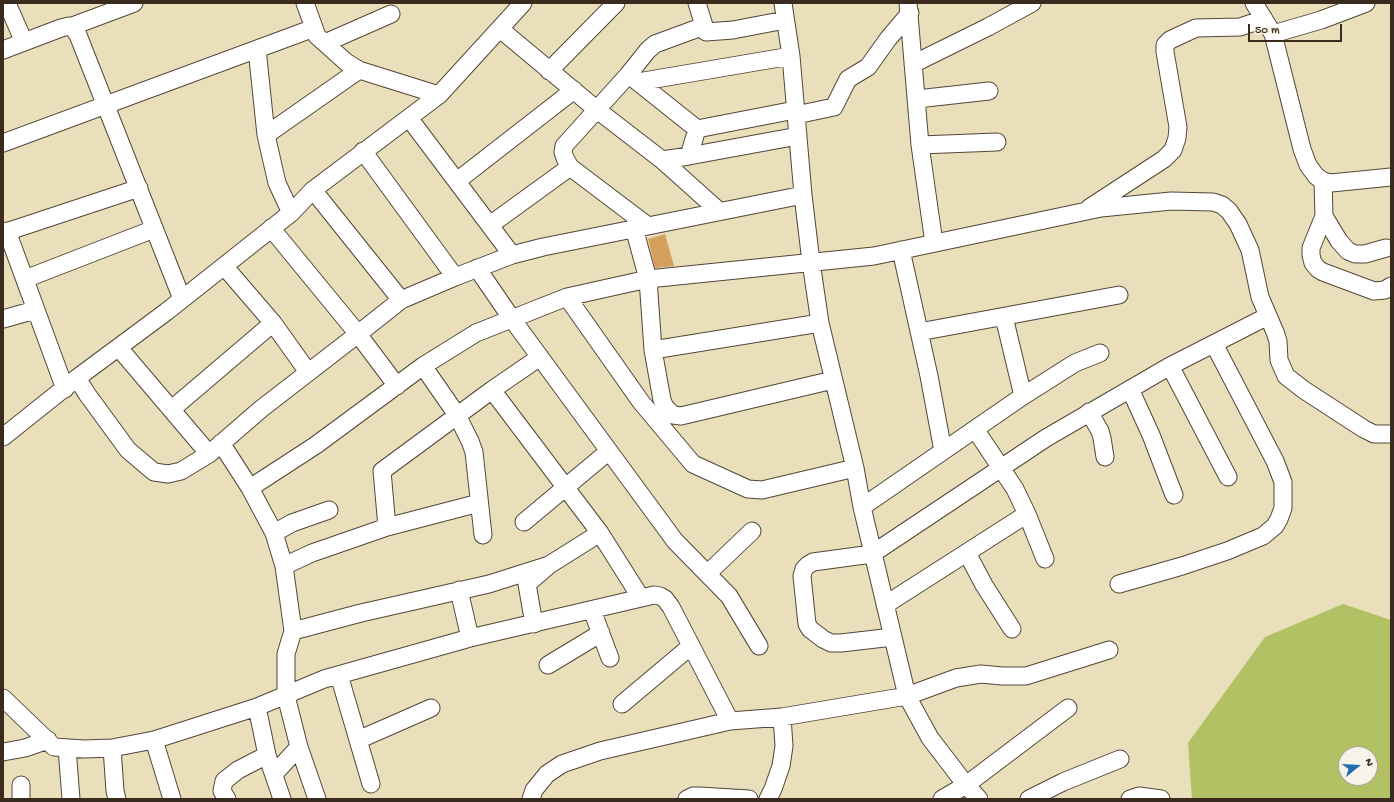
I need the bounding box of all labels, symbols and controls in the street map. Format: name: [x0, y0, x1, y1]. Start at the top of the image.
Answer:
scale bar: [1250, 16, 1344, 42]
text: 50 m: [1255, 24, 1280, 38]
north arrow: [1338, 746, 1378, 786]
text: N: [1362, 757, 1375, 768]

